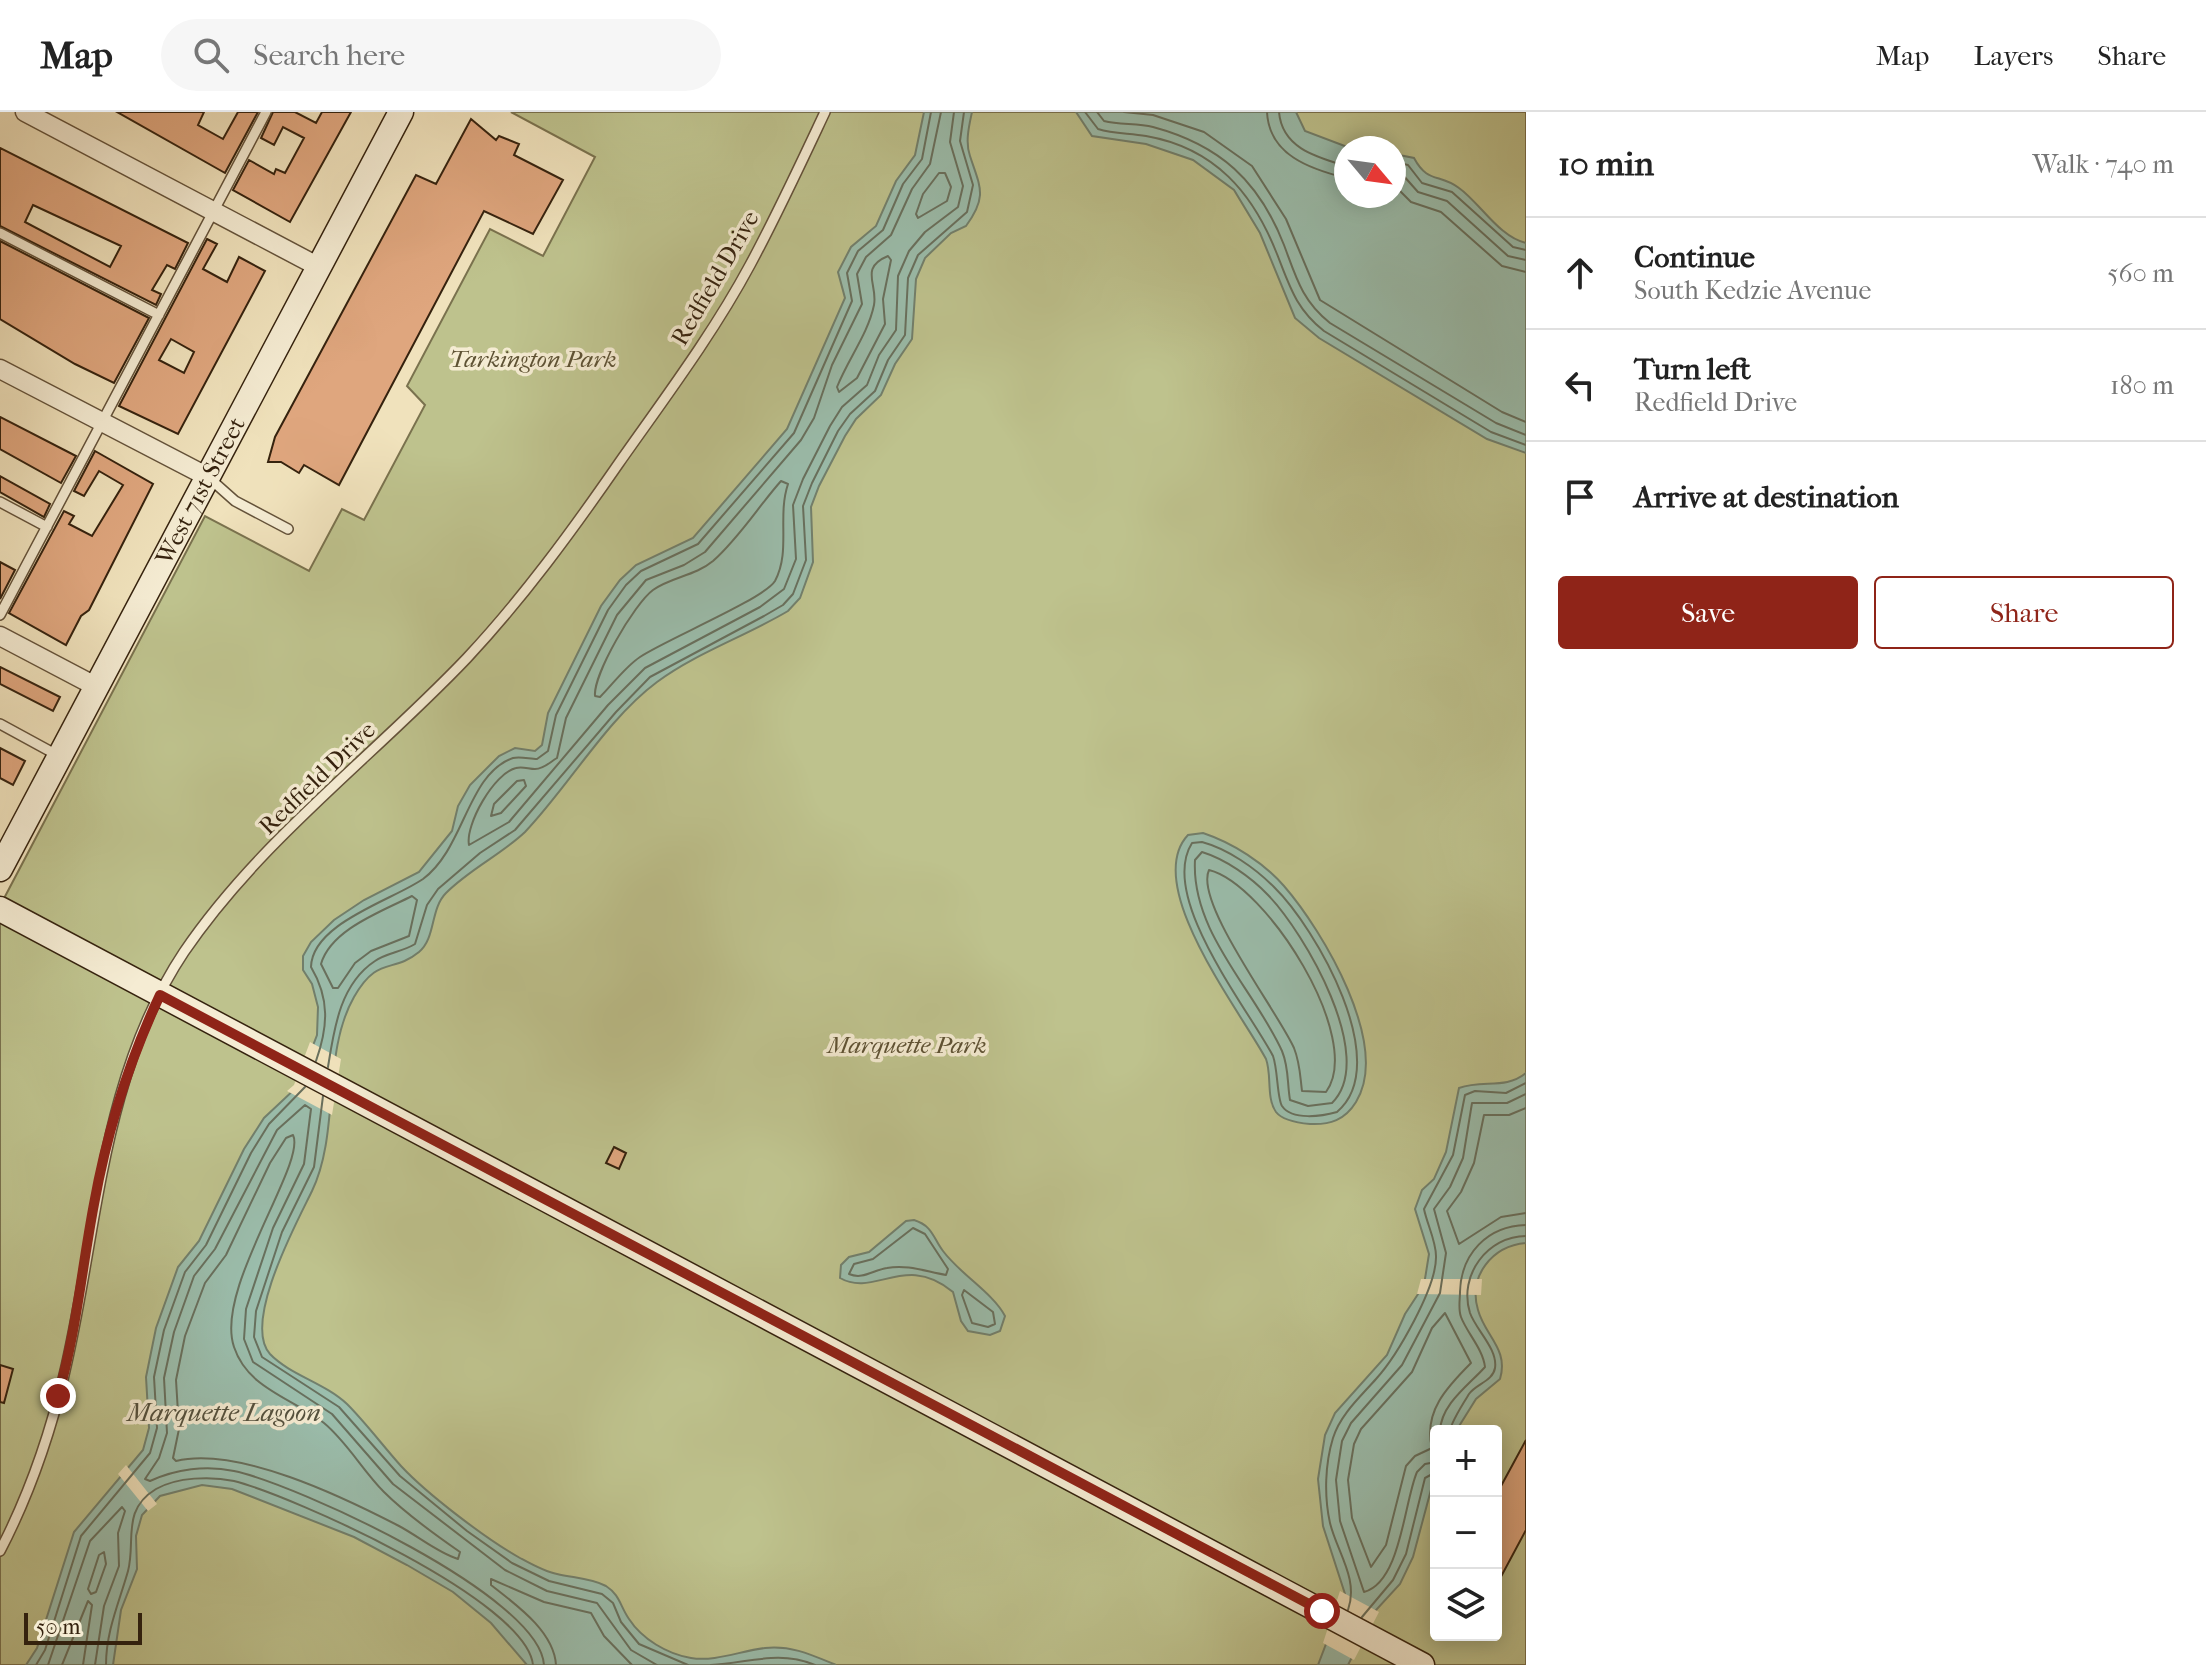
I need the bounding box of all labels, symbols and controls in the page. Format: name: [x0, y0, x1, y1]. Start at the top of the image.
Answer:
search box: [161, 19, 721, 91]
text: Map: [40, 33, 113, 78]
icon: search: [189, 33, 233, 77]
text: Search here: [253, 38, 405, 73]
text: Map: [1876, 39, 1929, 72]
text: Layers: [1973, 39, 2053, 72]
text: Share: [2097, 39, 2166, 72]
north arrow: [1334, 136, 1406, 208]
text: 10 min: [1558, 144, 1654, 184]
text: Walk · 740 m: [2033, 149, 2174, 180]
street label: Redfield Drive: [665, 206, 765, 350]
text: Continue: [1634, 240, 1755, 275]
icon: ahead: [1558, 251, 1602, 295]
text: 560 m: [2107, 258, 2174, 289]
text: South Kedzie Avenue: [1634, 275, 1871, 306]
park label: Tarkington Park: [449, 345, 617, 373]
text: Turn left: [1634, 352, 1751, 387]
icon: left: [1558, 363, 1602, 407]
text: 180 m: [2110, 370, 2174, 401]
text: Redfield Drive: [1634, 387, 1797, 418]
street label: West 71st Street: [149, 412, 251, 570]
icon: arrive: [1558, 475, 1602, 519]
text: Arrive at destination: [1634, 480, 1899, 515]
button: Save: [1558, 576, 1858, 649]
button: Share: [1874, 576, 2174, 649]
street label: Redfield Drive: [253, 716, 381, 840]
park label: Marquette Park: [825, 1031, 987, 1059]
route end: [40, 1378, 76, 1414]
water label: Marquette Lagoon: [125, 1397, 321, 1428]
map controls: [1430, 1425, 1502, 1641]
button: +: [1430, 1425, 1502, 1497]
button: −: [1430, 1497, 1502, 1569]
button: layers: [1430, 1569, 1502, 1641]
route start: [1304, 1593, 1340, 1629]
scale bar: [24, 1609, 142, 1645]
text: 50 m: [36, 1614, 81, 1640]

